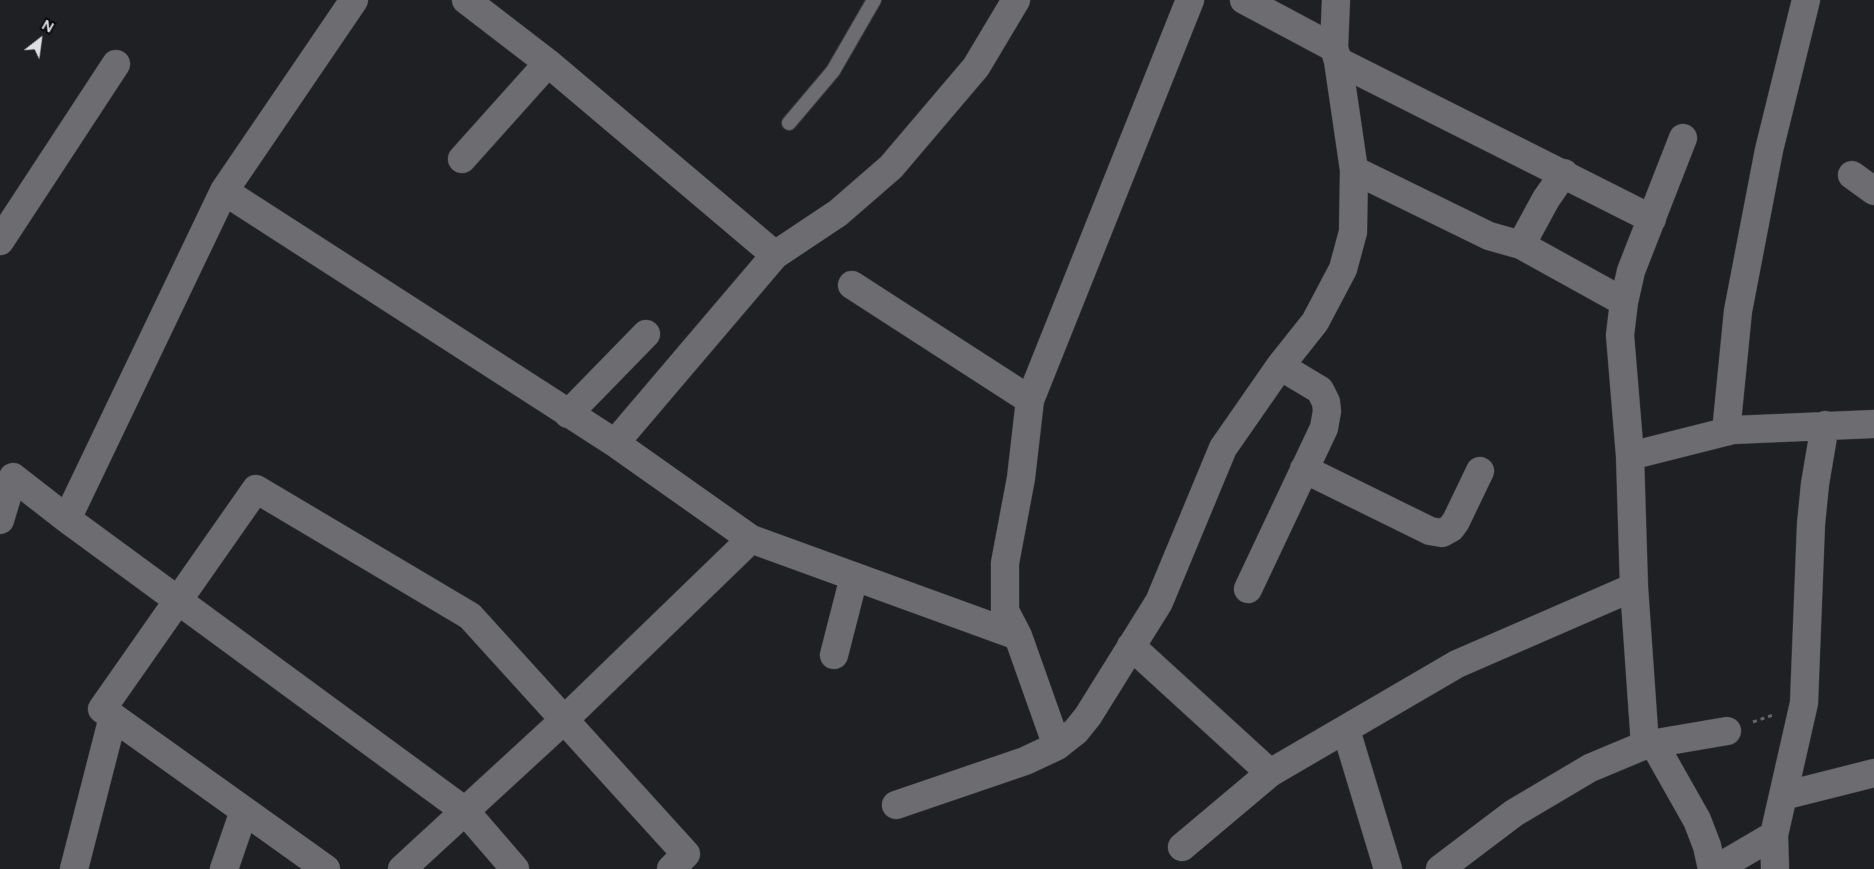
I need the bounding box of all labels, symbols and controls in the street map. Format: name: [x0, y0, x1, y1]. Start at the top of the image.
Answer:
north arrow: [15, 15, 65, 65]
text: N: [39, 17, 57, 37]

